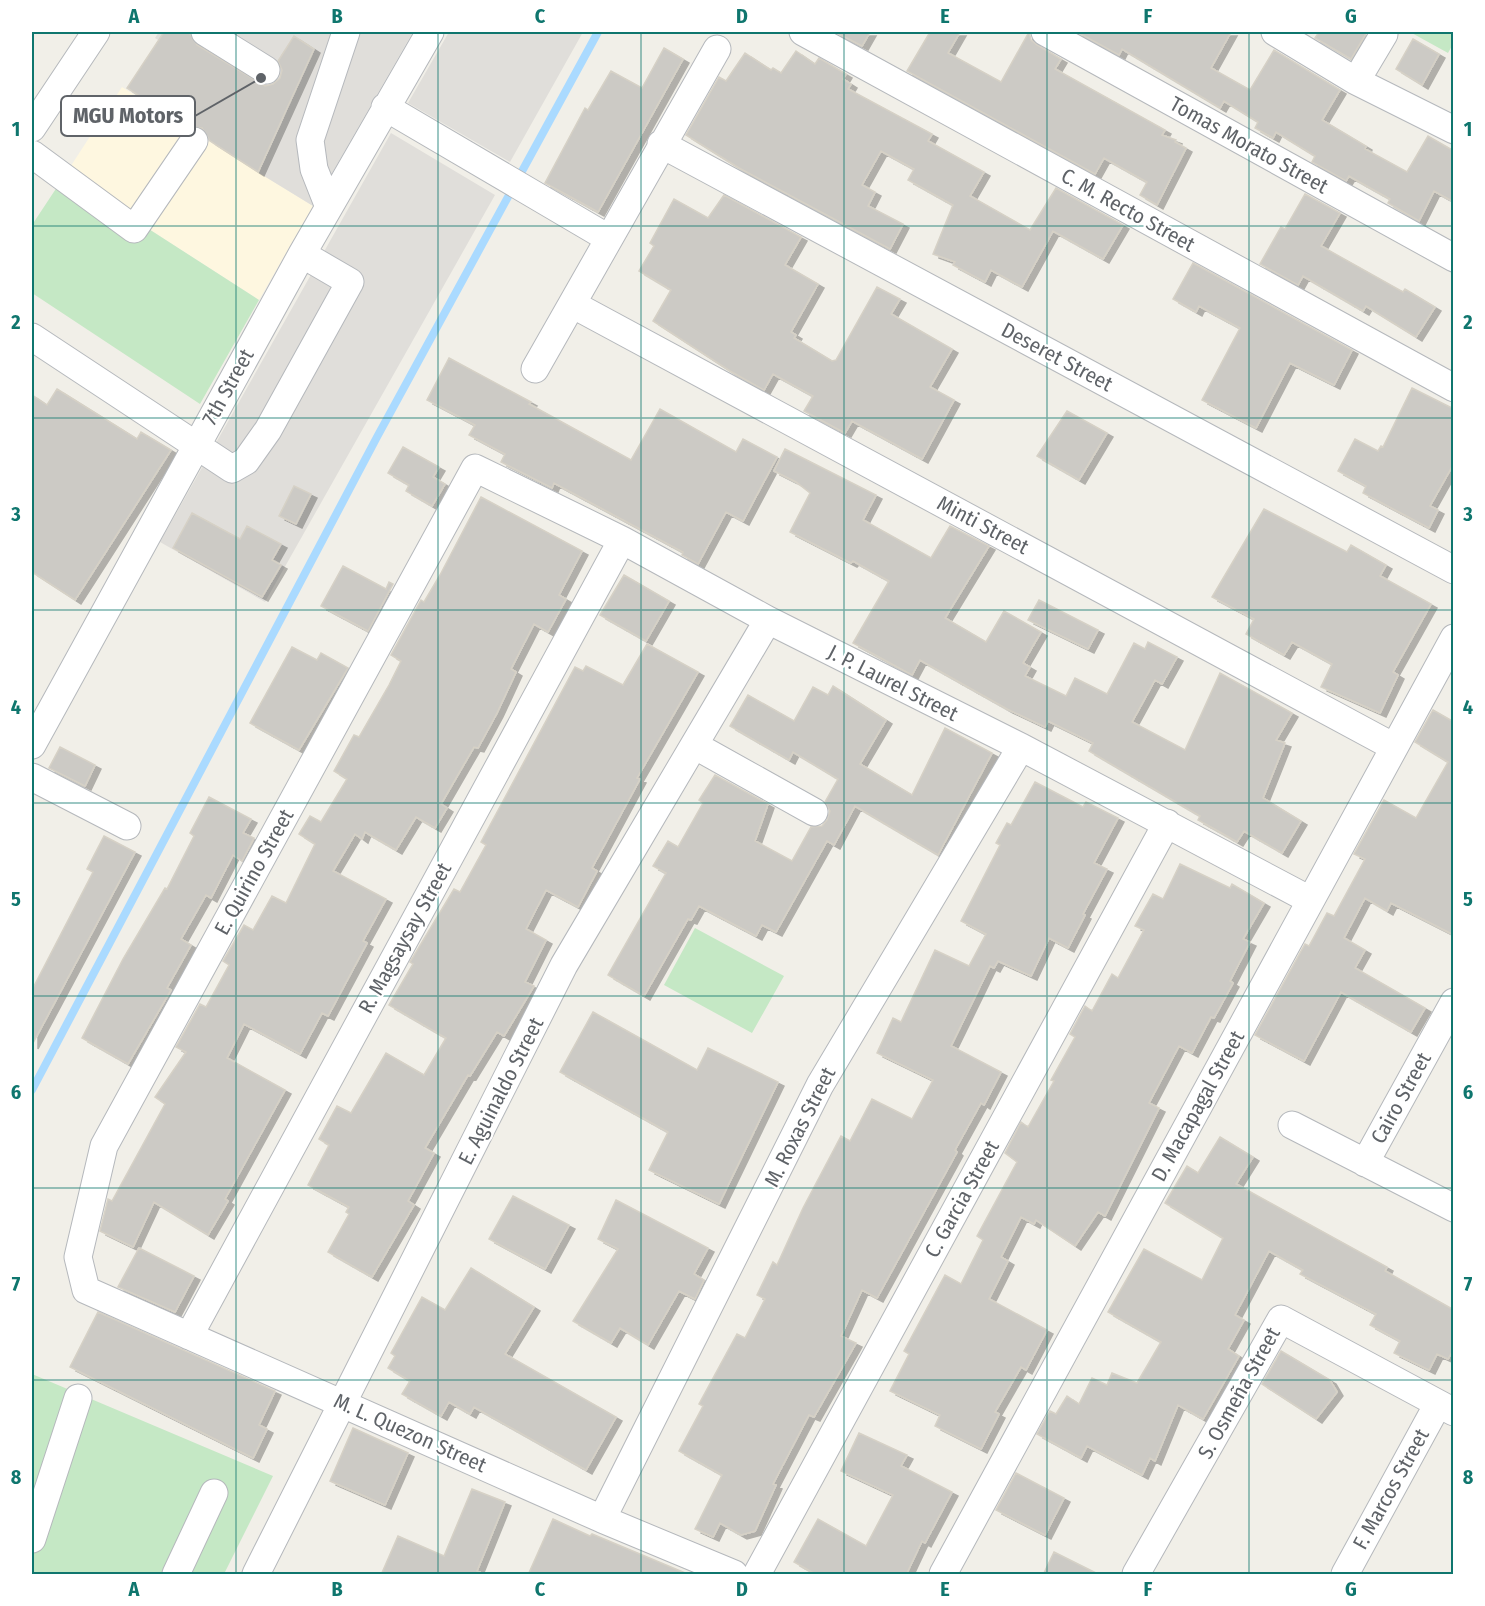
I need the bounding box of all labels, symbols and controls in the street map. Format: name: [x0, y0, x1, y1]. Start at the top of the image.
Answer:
text: A: [128, 4, 141, 28]
text: B: [331, 4, 343, 28]
text: C: [535, 4, 546, 28]
text: D: [736, 4, 748, 28]
text: E: [940, 4, 950, 28]
text: F: [1144, 4, 1153, 28]
text: G: [1345, 4, 1357, 28]
street label: Tomas Morato Street: [1165, 91, 1333, 199]
callout: MGU Motors: [61, 96, 195, 136]
text: MGU Motors: [73, 102, 183, 129]
text: 1: [12, 117, 20, 141]
text: 1: [1464, 117, 1472, 141]
street label: C. M. Recto Street: [1057, 163, 1200, 258]
text: 2: [10, 310, 21, 334]
text: 2: [1462, 310, 1473, 334]
street label: Deseret Street: [997, 317, 1117, 397]
street label: 7th Street: [197, 344, 260, 430]
street label: Minti Street: [933, 490, 1033, 560]
text: 3: [10, 502, 21, 526]
text: 3: [1462, 502, 1473, 526]
street label: J. P. Laurel Street: [824, 639, 963, 727]
text: 4: [11, 695, 21, 719]
text: 4: [1463, 695, 1473, 719]
street label: E. Quirino Street: [209, 804, 299, 940]
street label: R. Magsaysay Street: [353, 858, 457, 1018]
text: 5: [11, 887, 21, 911]
text: 5: [1463, 887, 1473, 911]
street label: E. Aguinaldo Street: [453, 1013, 549, 1169]
street label: D. Macapagal Street: [1146, 1026, 1250, 1186]
street label: Cairo Street: [1365, 1048, 1437, 1148]
street label: M. Roxas Street: [759, 1063, 841, 1191]
text: 6: [11, 1080, 21, 1104]
text: 6: [1463, 1080, 1473, 1104]
street label: C. Garcia Street: [919, 1136, 1005, 1262]
text: 7: [12, 1272, 21, 1296]
text: 7: [1464, 1272, 1473, 1296]
street label: S. Osmeña Street: [1192, 1323, 1286, 1463]
street label: M. L. Quezon Street: [330, 1388, 490, 1478]
street label: F. Marcos Street: [1347, 1424, 1435, 1554]
text: 8: [11, 1465, 22, 1489]
text: 8: [1463, 1465, 1474, 1489]
text: A: [128, 1577, 141, 1601]
text: B: [331, 1577, 343, 1601]
text: C: [535, 1577, 546, 1601]
text: D: [736, 1577, 748, 1601]
text: E: [940, 1577, 950, 1601]
text: F: [1144, 1577, 1153, 1601]
text: G: [1345, 1577, 1357, 1601]

